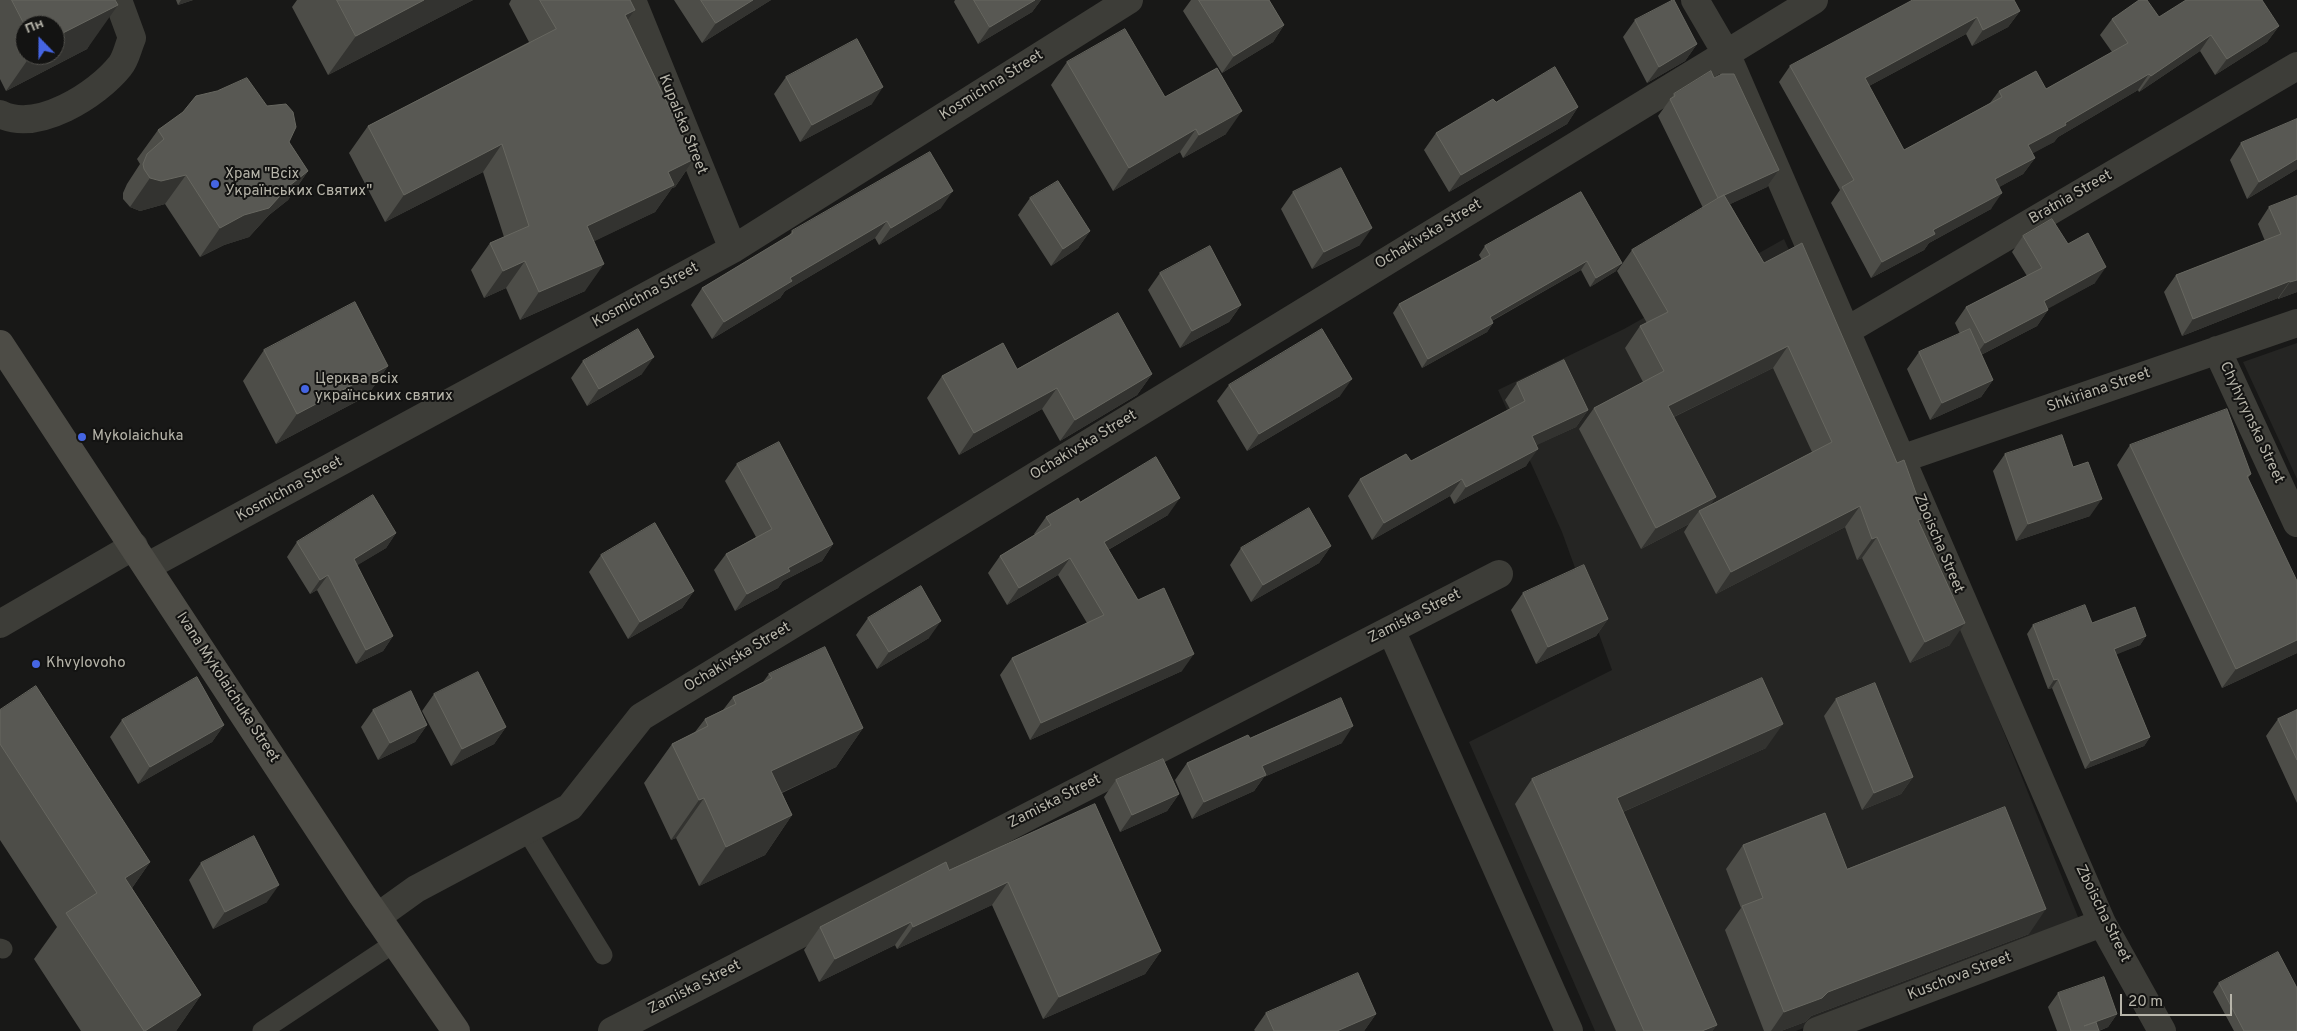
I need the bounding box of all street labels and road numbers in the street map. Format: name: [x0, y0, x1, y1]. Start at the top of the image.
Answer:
street label: Kosmichna Street: [937, 47, 1047, 125]
street label: Kupalska Street: [654, 72, 710, 178]
street label: Bratnia Street: [2026, 167, 2116, 229]
street label: Ochakivska Street: [1372, 196, 1486, 274]
street label: Kosmichna Street: [590, 259, 702, 333]
street label: Chyhyrynska Street: [2215, 359, 2287, 487]
street label: Shkiriana Street: [2045, 365, 2153, 417]
street label: Ochakivska Street: [1027, 407, 1141, 485]
street label: Kosmichna Street: [234, 453, 346, 527]
street label: Zboischa Street: [1909, 492, 1967, 596]
street label: Zamiska Street: [1366, 586, 1464, 648]
street label: Ivana Mykolaichuka Street: [172, 609, 282, 767]
street label: Ochakivska Street: [681, 619, 795, 697]
street label: Zamiska Street: [1006, 771, 1104, 833]
street label: Zboischa Street: [2071, 862, 2133, 966]
street label: Kuschova Street: [1906, 949, 2014, 1005]
street label: Zamiska Street: [646, 957, 744, 1019]

